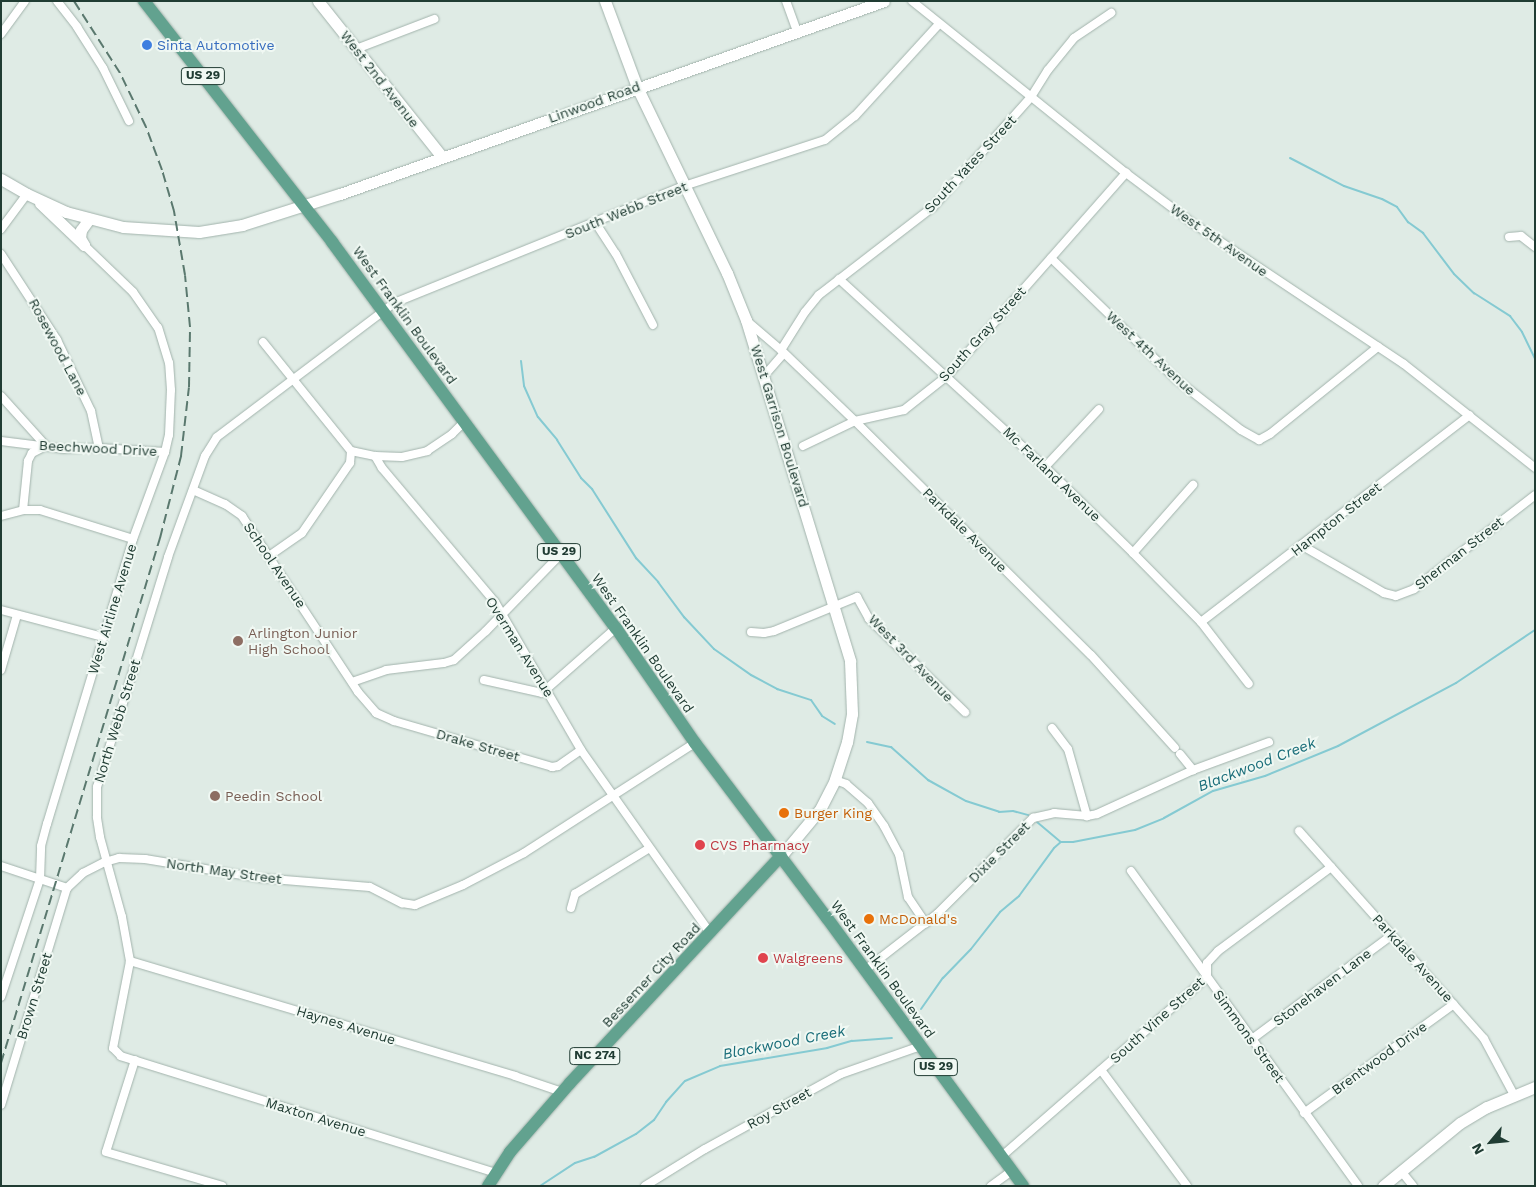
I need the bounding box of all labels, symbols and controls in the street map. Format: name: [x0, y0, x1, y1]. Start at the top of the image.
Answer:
street label: West 2nd Avenue: [337, 27, 423, 131]
place label: Sinta Automotive: [157, 37, 275, 53]
marker: Sinta Automotive: [141, 39, 153, 51]
road number: US 29: [180, 66, 226, 85]
street label: Linwood Road: [546, 78, 642, 126]
street label: South Yates Street: [920, 111, 1020, 217]
street label: South Webb Street: [562, 178, 690, 242]
street label: West 5th Avenue: [1167, 200, 1271, 280]
street label: West Franklin Boulevard: [349, 243, 461, 387]
street label: South Gray Street: [935, 283, 1029, 385]
street label: Rosewood Lane: [25, 296, 91, 398]
street label: West 4th Avenue: [1103, 307, 1199, 399]
street label: West Garrison Boulevard: [747, 343, 813, 509]
street label: Mc Farland Avenue: [999, 423, 1105, 525]
street label: Beechwood Drive: [38, 437, 158, 459]
street label: Hampton Street: [1288, 479, 1384, 559]
street label: Parkdale Avenue: [919, 484, 1011, 576]
street label: Sherman Street: [1411, 513, 1507, 593]
street label: School Avenue: [240, 518, 310, 612]
street label: West Airline Avenue: [84, 541, 140, 677]
road number: US 29: [536, 542, 582, 562]
street label: West Franklin Boulevard: [588, 570, 698, 716]
street label: Overman Avenue: [482, 593, 558, 701]
street label: West 3rd Avenue: [865, 611, 957, 705]
place label: Arlington Junior High School: [248, 625, 358, 658]
marker: Arlington Junior High School: [232, 635, 244, 647]
street label: North Webb Street: [90, 657, 144, 785]
street label: Drake Street: [434, 725, 522, 765]
water label: Blackwood Creek: [1196, 734, 1318, 796]
place label: Peedin School: [225, 788, 322, 804]
marker: Peedin School: [209, 790, 221, 802]
place label: Burger King: [794, 805, 872, 821]
marker: Burger King: [778, 807, 790, 819]
street label: Dixie Street: [965, 818, 1033, 886]
place label: CVS Pharmacy: [710, 837, 809, 853]
marker: CVS Pharmacy: [694, 839, 706, 851]
street label: North May Street: [165, 855, 283, 887]
street label: West Franklin Boulevard: [827, 897, 939, 1041]
street label: Parkdale Avenue: [1369, 910, 1457, 1006]
place label: McDonald's: [879, 911, 957, 927]
marker: McDonald's: [863, 913, 875, 925]
street label: Bessemer City Road: [598, 919, 704, 1031]
street label: Stonehaven Lane: [1270, 945, 1374, 1029]
street label: Brown Street: [13, 950, 55, 1042]
place label: Walgreens: [773, 950, 843, 966]
marker: Walgreens: [757, 952, 769, 964]
street label: South Vine Street: [1106, 973, 1208, 1067]
street label: Simmons Street: [1210, 986, 1288, 1086]
street label: Haynes Avenue: [294, 1002, 398, 1048]
street label: Brentwood Drive: [1328, 1018, 1430, 1098]
water label: Blackwood Creek: [721, 1022, 847, 1064]
road number: NC 274: [569, 1046, 621, 1066]
road number: US 29: [914, 1058, 958, 1076]
street label: Roy Street: [744, 1083, 814, 1133]
street label: Maxton Avenue: [264, 1094, 368, 1140]
north arrow: [1466, 1117, 1516, 1167]
text: N: [1468, 1141, 1487, 1157]

